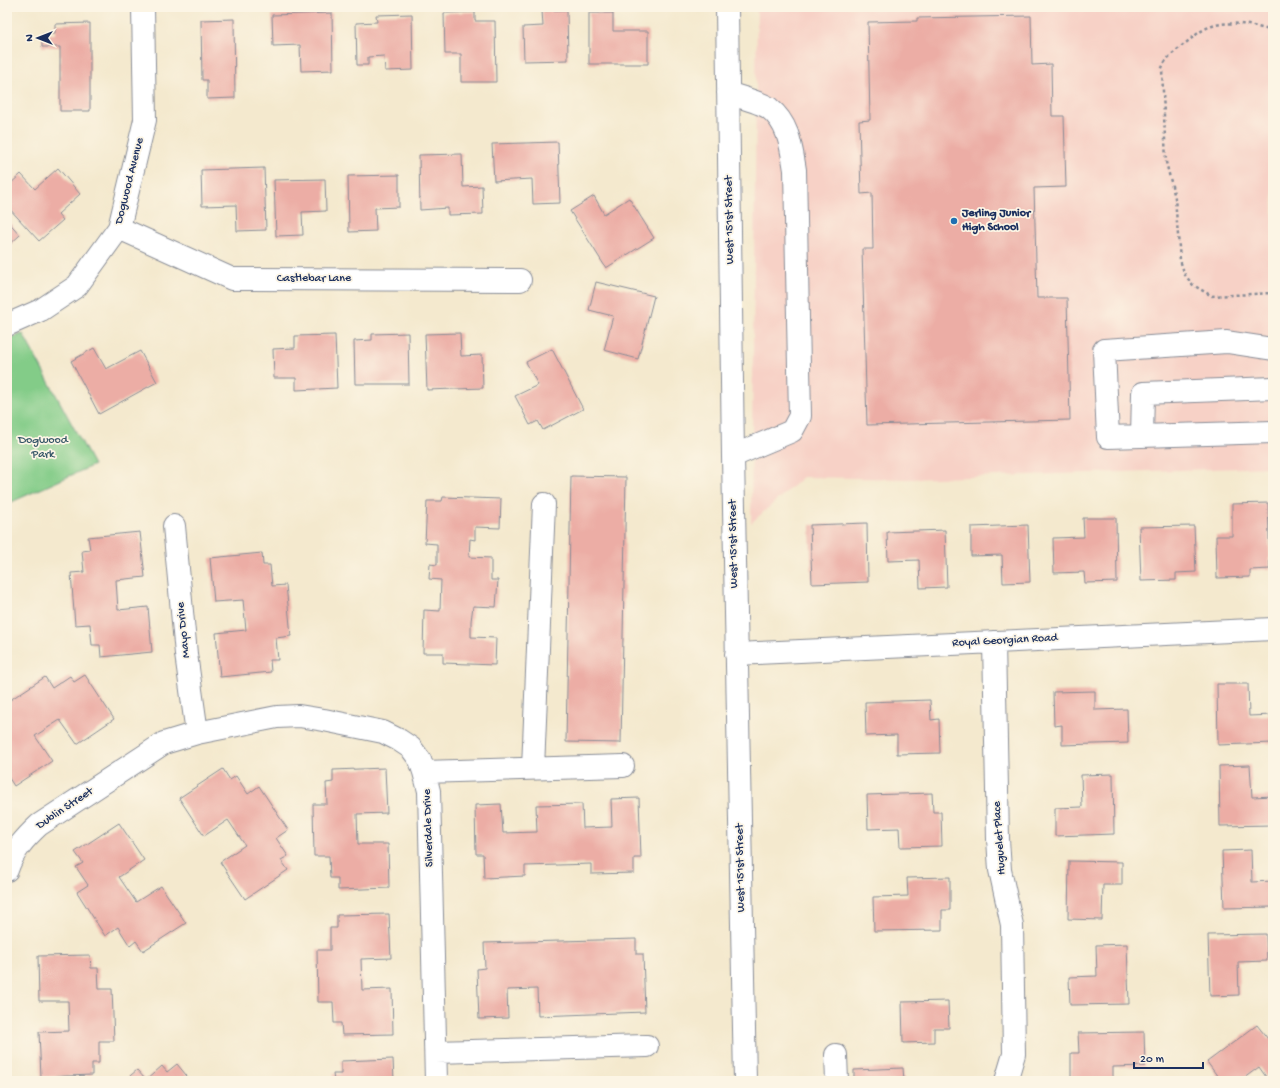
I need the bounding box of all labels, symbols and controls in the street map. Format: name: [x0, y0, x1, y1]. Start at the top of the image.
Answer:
north arrow: [18, 18, 58, 58]
text: N: [24, 34, 36, 42]
street label: Dogwood Avenue: [112, 136, 148, 227]
street label: West 151st Street: [722, 174, 738, 264]
place label: Jerling Junior High School: [961, 207, 1032, 235]
marker: Jerling Junior High School: [949, 216, 959, 226]
street label: Castlebar Lane: [277, 272, 352, 286]
park label: Dogwood Park: [17, 434, 69, 462]
street label: West 151st Street: [726, 498, 742, 588]
street label: Mayo Drive: [174, 601, 194, 659]
street label: Royal Georgian Road: [952, 631, 1059, 651]
street label: Dublin Street: [33, 784, 97, 834]
street label: Silverdale Drive: [421, 788, 437, 867]
street label: Huguelet Place: [990, 800, 1010, 875]
street label: West 151st Street: [733, 822, 749, 912]
scale bar: [1134, 1044, 1203, 1070]
text: 20 m: [1140, 1053, 1165, 1067]

